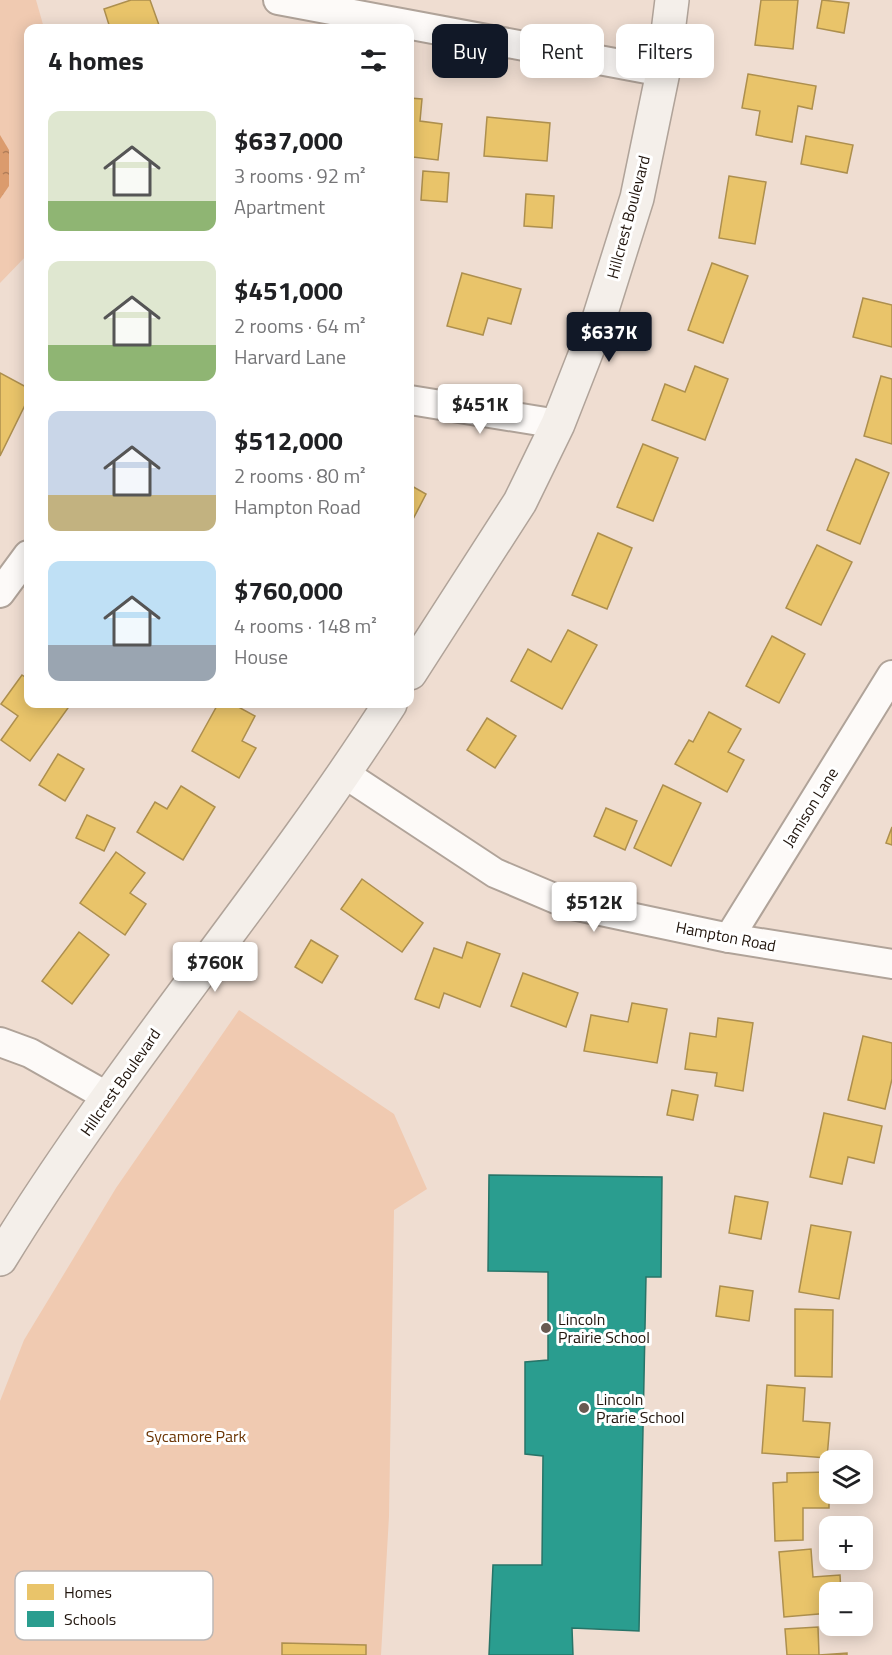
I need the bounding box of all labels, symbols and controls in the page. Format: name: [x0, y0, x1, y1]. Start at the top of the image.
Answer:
chip: Buy: [432, 24, 508, 78]
chip: Rent: [520, 24, 604, 78]
chip: Filters: [616, 24, 714, 78]
text: 4 homes: [48, 41, 144, 80]
icon: filters: [357, 44, 390, 77]
text: $637,000: [234, 121, 343, 160]
icon: home: [96, 135, 168, 207]
street label: Hillcrest Boulevard: [600, 153, 656, 281]
text: 3 rooms · 92 m²: [234, 160, 366, 191]
text: Apartment: [234, 191, 325, 222]
text: $451,000: [234, 271, 343, 310]
icon: home: [96, 285, 168, 357]
text: 2 rooms · 64 m²: [234, 310, 366, 341]
pin: $637K: [567, 312, 651, 363]
text: $637K: [581, 316, 637, 347]
text: Harvard Lane: [234, 341, 346, 372]
pin: $451K: [438, 384, 522, 435]
text: $451K: [452, 388, 508, 419]
text: $512,000: [234, 421, 343, 460]
icon: home: [96, 435, 168, 507]
text: 2 rooms · 80 m²: [234, 460, 366, 491]
text: Hampton Road: [234, 491, 361, 522]
text: $760,000: [234, 571, 343, 610]
icon: home: [96, 585, 168, 657]
text: 4 rooms · 148 m²: [234, 610, 377, 641]
text: House: [234, 641, 288, 672]
street label: Jamison Lane: [776, 763, 844, 851]
pin: $512K: [552, 882, 636, 933]
text: $512K: [566, 886, 622, 917]
street label: Hampton Road: [674, 915, 778, 957]
pin: $760K: [173, 942, 257, 993]
text: $760K: [187, 946, 243, 977]
street label: Hillcrest Boulevard: [74, 1023, 166, 1141]
place label: Lincoln Prairie School: [558, 1307, 650, 1349]
marker: Lincoln Prairie School: [539, 1321, 553, 1335]
place label: Lincoln Prarie School: [596, 1387, 685, 1429]
marker: Lincoln Prarie School: [577, 1401, 591, 1415]
park label: Sycamore Park: [146, 1424, 247, 1448]
map controls: [819, 1450, 873, 1636]
button: layers: [819, 1450, 873, 1504]
button: +: [819, 1516, 873, 1570]
legend: [15, 1571, 213, 1640]
text: Homes: [64, 1580, 112, 1604]
button: −: [819, 1582, 873, 1636]
text: Schools: [64, 1607, 116, 1631]

